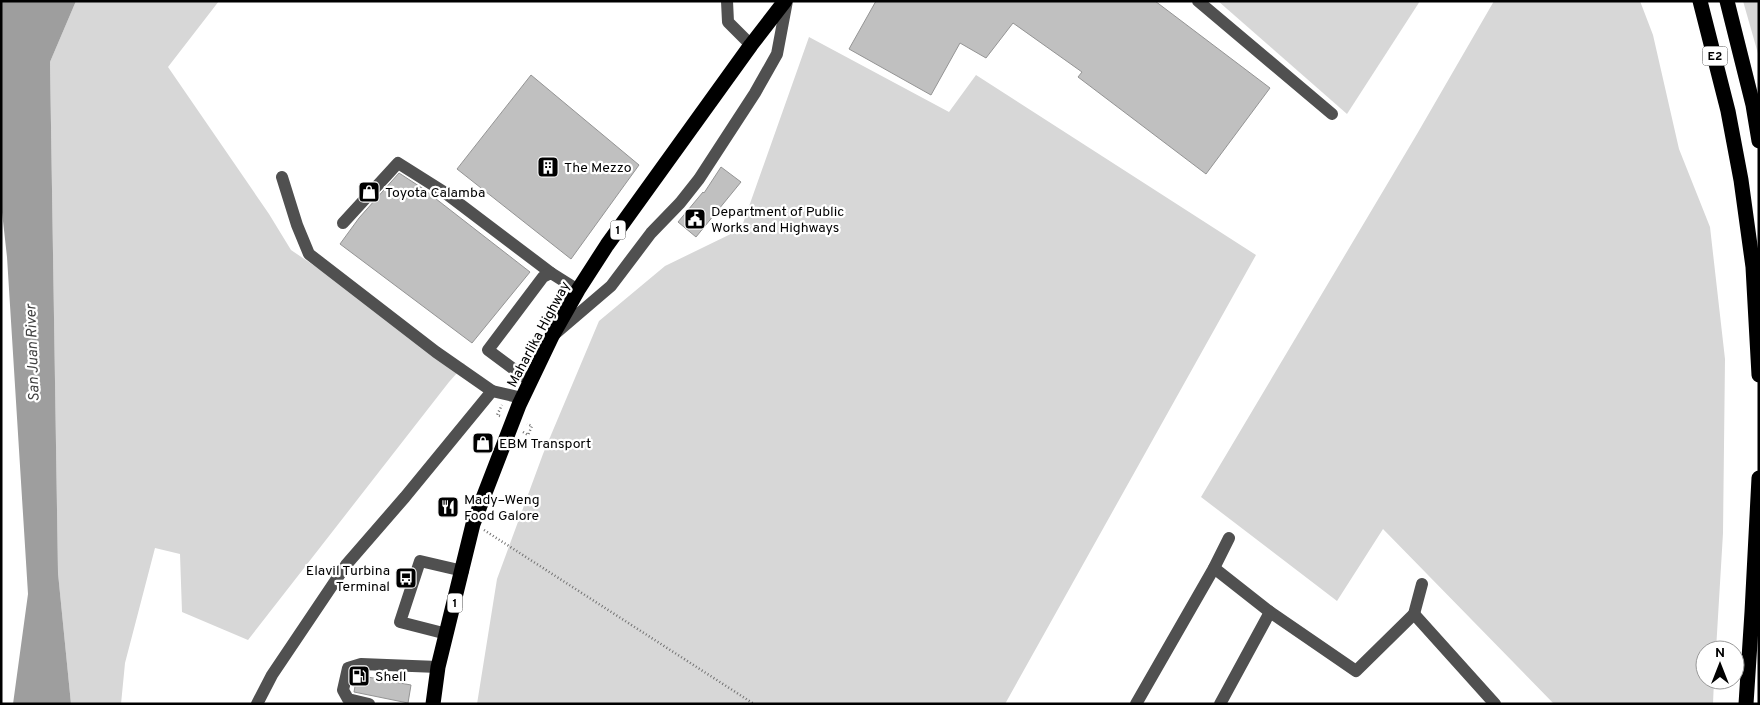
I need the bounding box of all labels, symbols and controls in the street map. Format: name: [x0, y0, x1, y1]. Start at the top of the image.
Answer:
road number: E2: [1702, 46, 1728, 66]
building icon: The Mezzo: [536, 155, 560, 179]
place label: The Mezzo: [564, 160, 632, 177]
shop icon: Toyota Calamba: [357, 180, 381, 204]
place label: Toyota Calamba: [385, 185, 485, 202]
place label: Department of Public Works and Highways: [711, 204, 844, 237]
public building icon: Department of Public Works and Highways: [683, 207, 707, 231]
road number: 1: [610, 220, 626, 240]
street label: Maharlika Highway: [504, 279, 574, 391]
water label: San Juan River: [22, 303, 45, 402]
shop icon: EBM Transport: [471, 431, 495, 455]
place label: EBM Transport: [499, 436, 591, 453]
place label: Mady–Weng Food Galore: [464, 492, 540, 525]
restaurant icon: Mady–Weng Food Galore: [436, 495, 460, 519]
place label: Elavil Turbina Terminal: [306, 563, 390, 596]
bus stop icon: Elavil Turbina Terminal: [394, 566, 418, 590]
road number: 1: [448, 594, 462, 612]
north arrow: [1695, 640, 1745, 690]
text: N: [1715, 645, 1725, 662]
fuel station icon: Shell: [347, 664, 371, 688]
place label: Shell: [375, 669, 406, 686]

